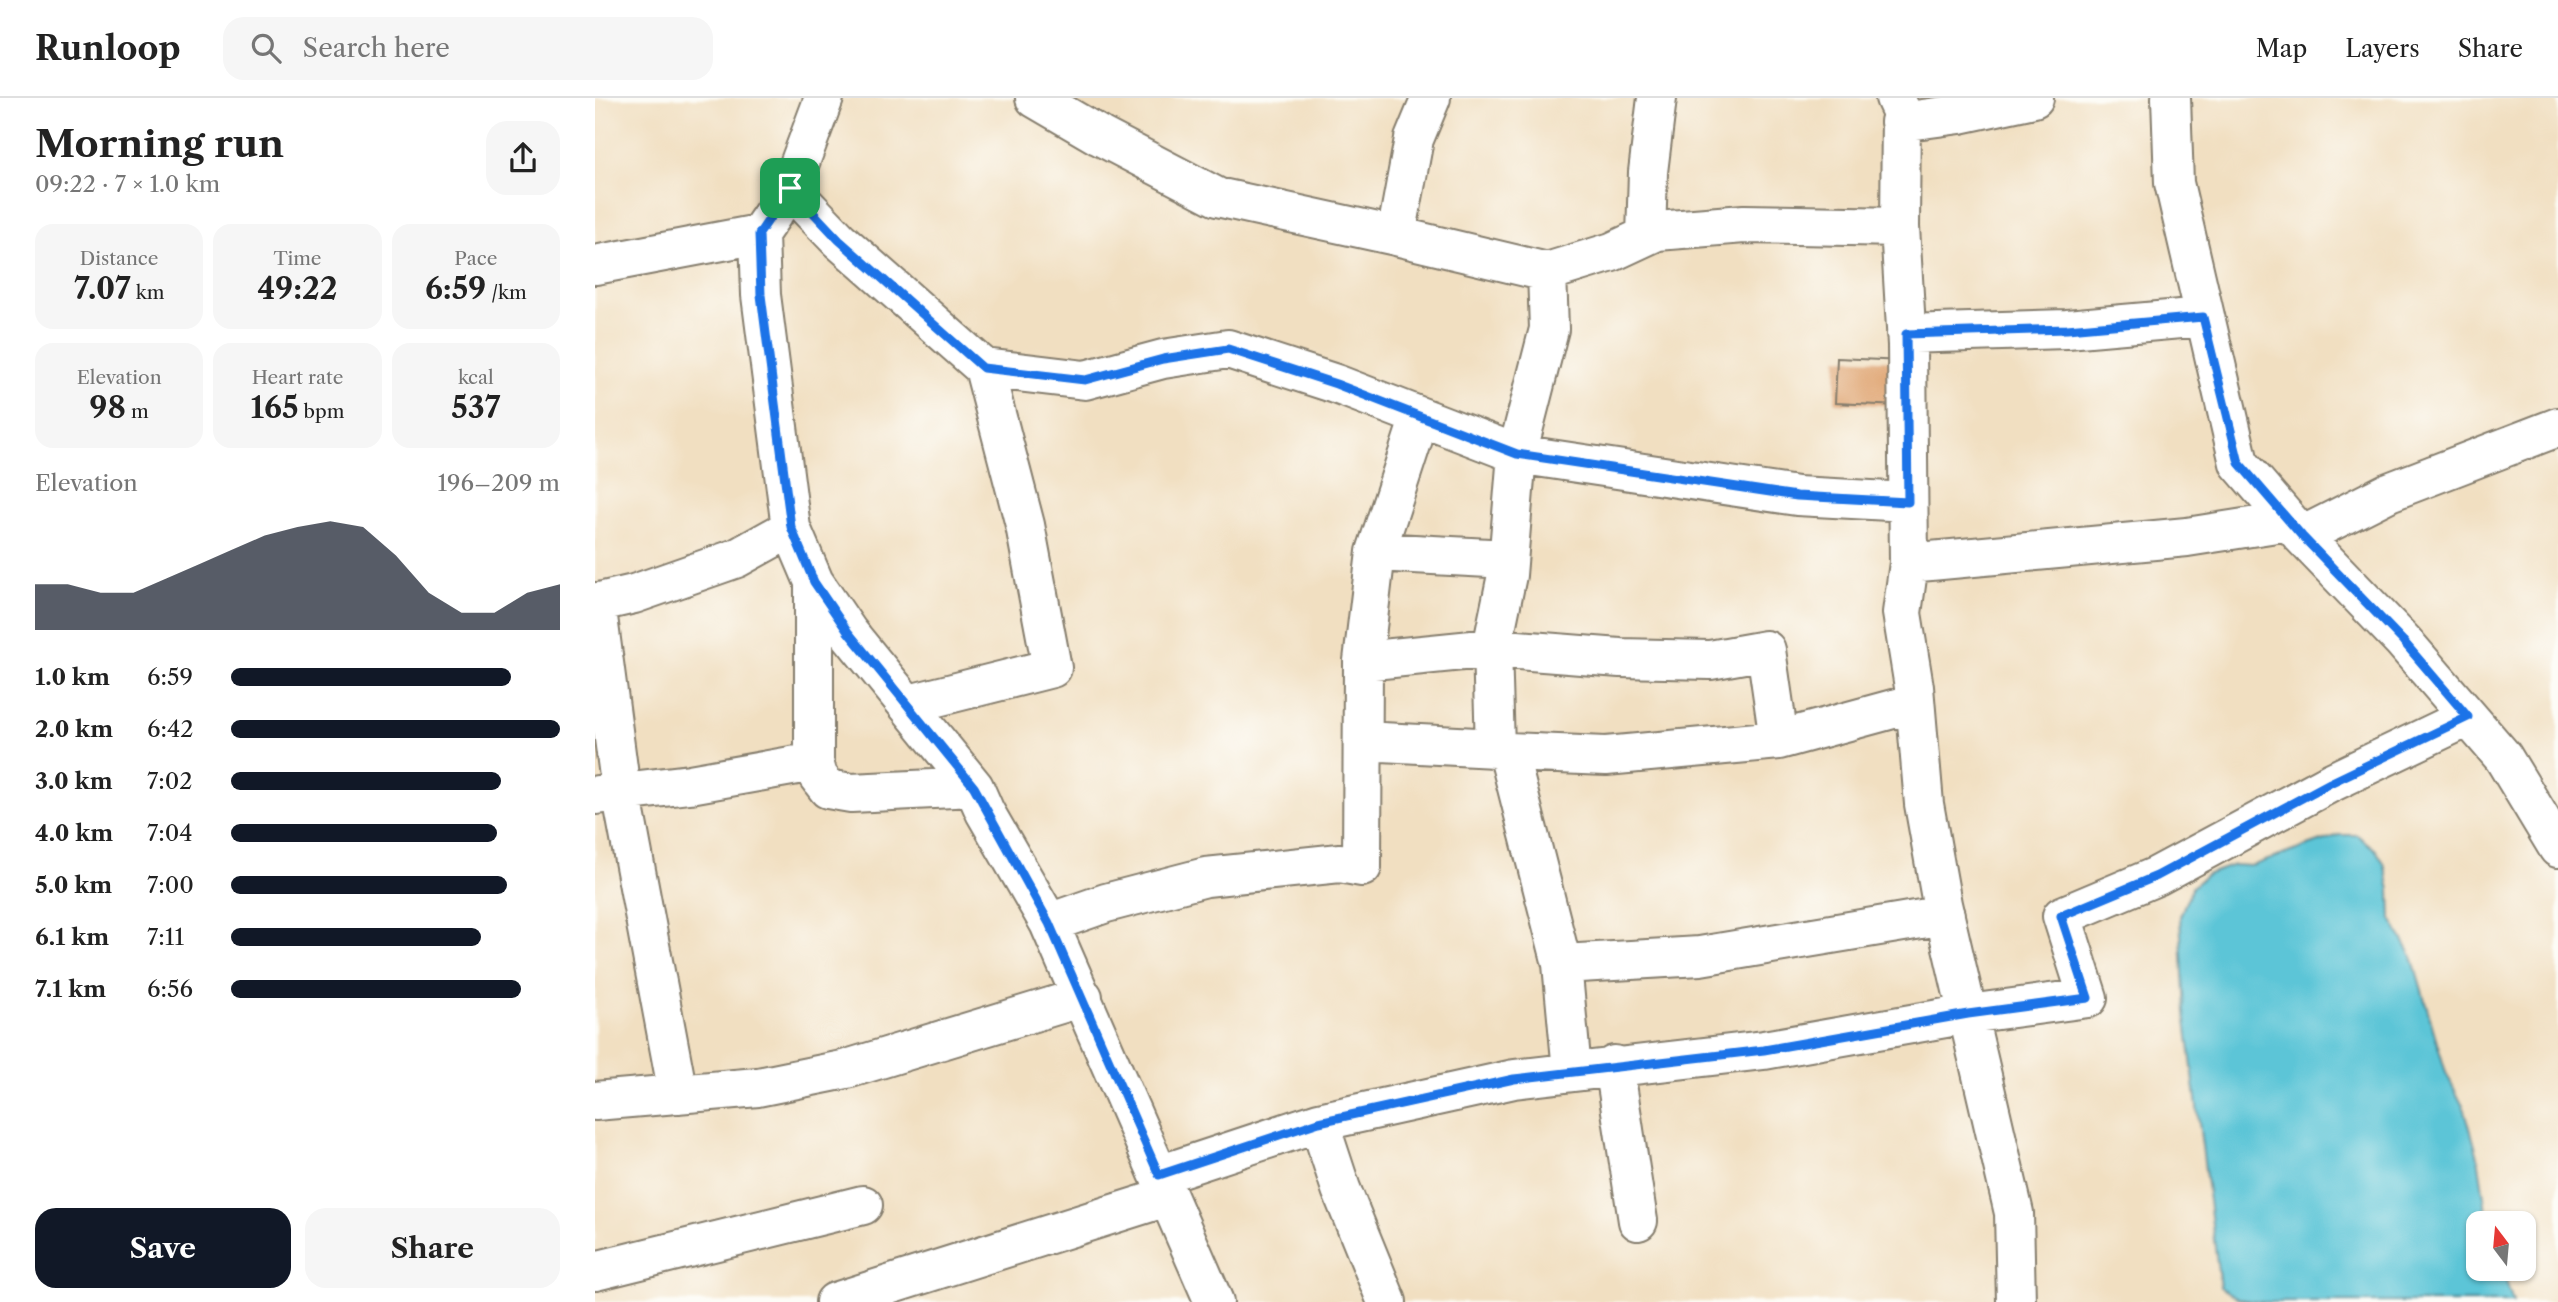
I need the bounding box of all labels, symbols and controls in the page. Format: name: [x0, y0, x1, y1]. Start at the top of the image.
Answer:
search box: [223, 17, 713, 80]
text: Runloop: [35, 28, 181, 69]
icon: search: [247, 29, 285, 67]
text: Search here: [303, 32, 450, 64]
text: Map: [2256, 34, 2307, 63]
text: Layers: [2345, 34, 2420, 63]
text: Share: [2458, 34, 2523, 63]
text: Morning run: [35, 120, 284, 167]
button: share: [486, 121, 560, 195]
pin: [760, 158, 820, 218]
icon: arrive: [771, 169, 809, 207]
text: 09:22 · 7 × 1.0 km: [35, 170, 220, 198]
text: Distance: [80, 247, 158, 270]
text: Time: [273, 247, 322, 270]
text: Pace: [454, 247, 497, 270]
text: 7.07: [74, 270, 131, 307]
text: 49:22: [257, 270, 338, 307]
text: 6:59: [425, 270, 486, 307]
text: km: [131, 281, 164, 304]
text: /km: [486, 281, 527, 304]
text: Elevation: [77, 366, 162, 389]
text: Heart rate: [252, 366, 343, 389]
text: kcal: [458, 366, 494, 389]
text: 98: [90, 389, 126, 426]
text: 165: [251, 389, 299, 426]
text: 537: [451, 389, 500, 426]
text: m: [126, 400, 149, 423]
text: bpm: [299, 400, 344, 423]
text: Elevation: [35, 469, 138, 497]
text: 196–209 m: [437, 469, 560, 497]
text: 1.0 km: [35, 663, 110, 691]
text: 6:59: [147, 663, 193, 691]
text: 2.0 km: [35, 715, 113, 743]
text: 6:42: [147, 715, 193, 743]
text: 3.0 km: [35, 767, 113, 795]
text: 7:02: [147, 767, 193, 795]
text: 4.0 km: [35, 819, 113, 847]
text: 7:04: [147, 819, 193, 847]
text: 5.0 km: [35, 871, 112, 899]
text: 7:00: [147, 871, 194, 899]
text: 6.1 km: [35, 923, 109, 951]
text: 7:11: [147, 923, 184, 951]
text: 7.1 km: [35, 975, 106, 1003]
text: 6:56: [147, 975, 193, 1003]
button: Save: [35, 1208, 291, 1288]
button: Share: [305, 1208, 560, 1288]
north arrow: [2466, 1211, 2536, 1281]
map controls: [2466, 1211, 2536, 1281]

